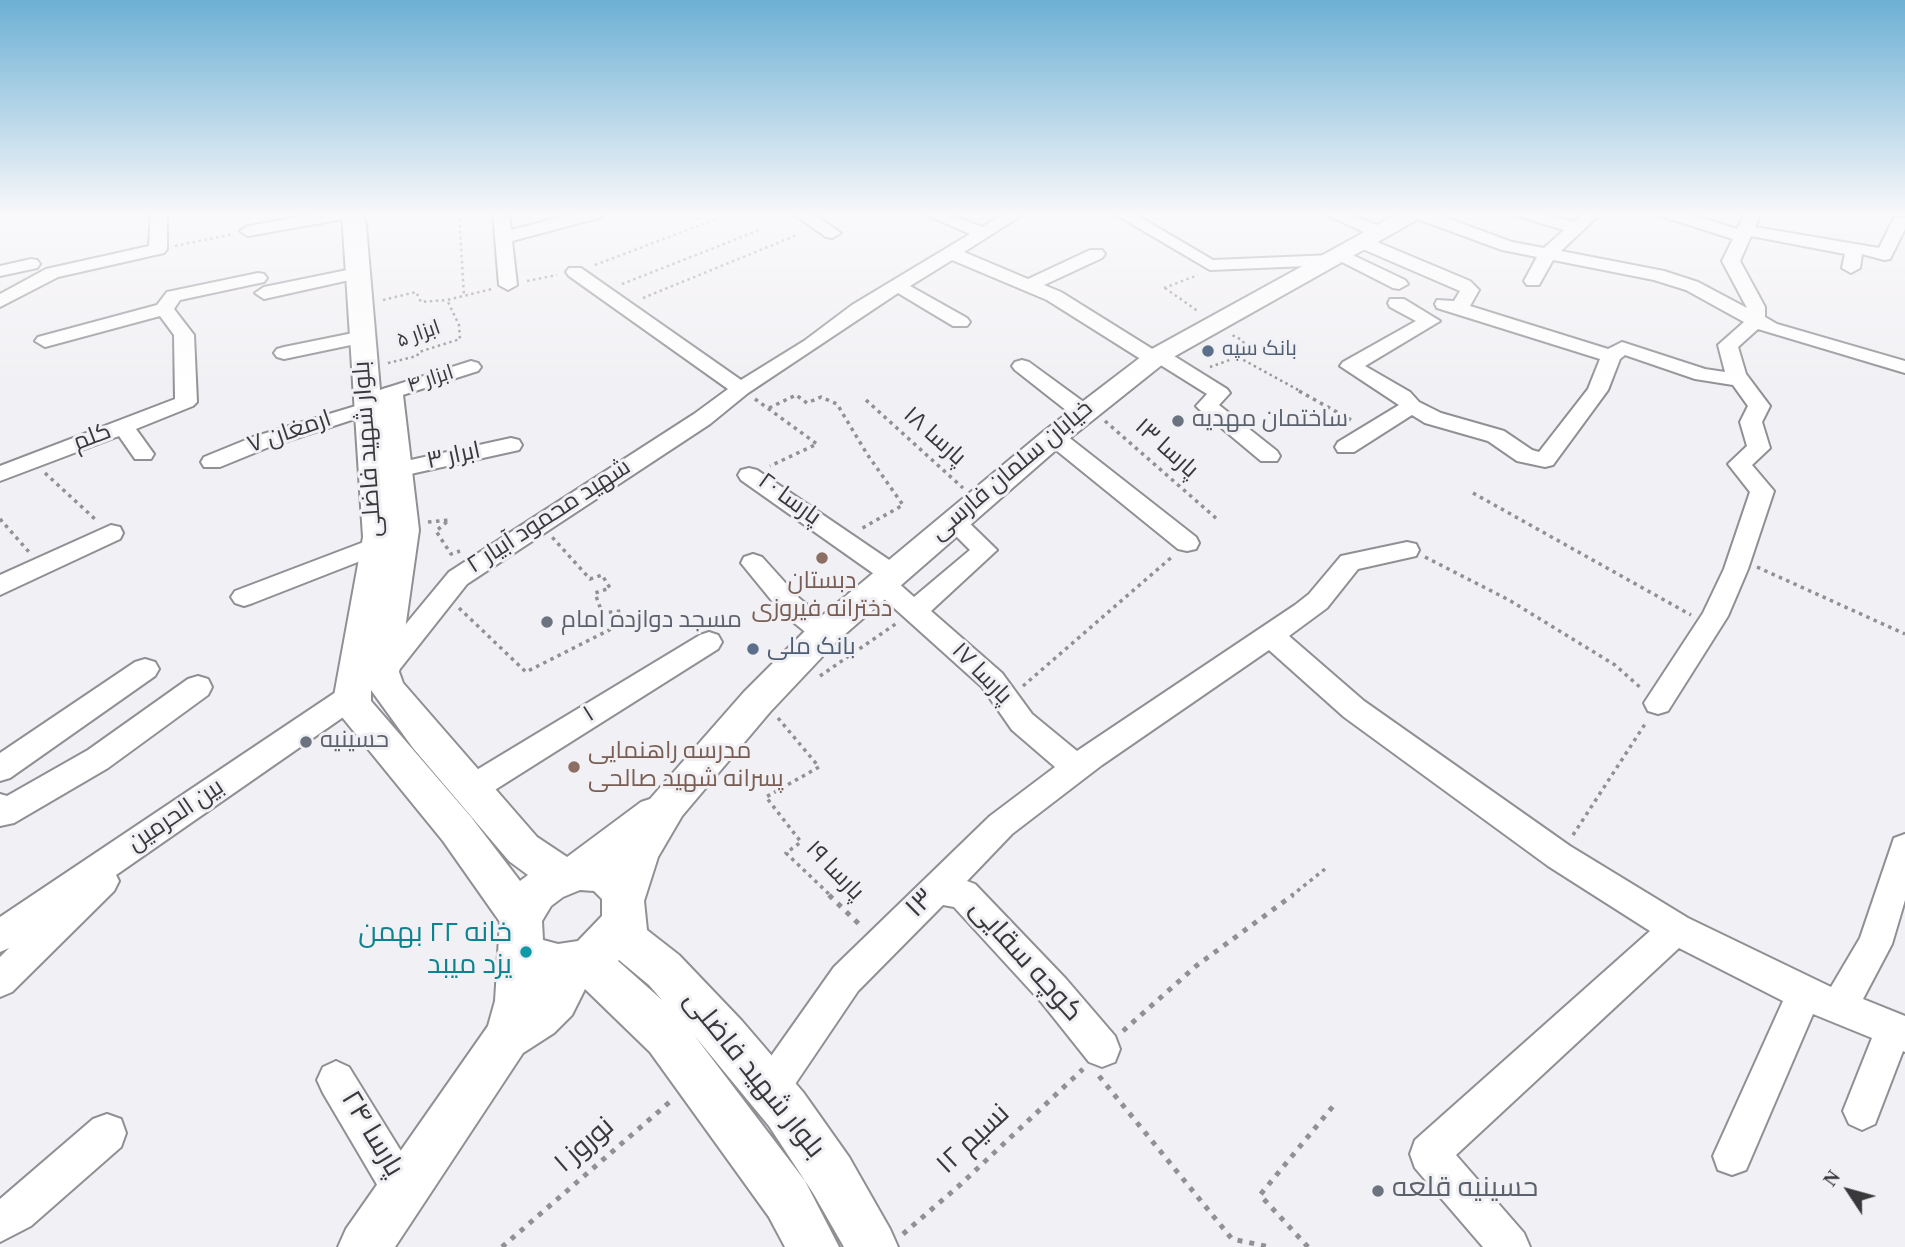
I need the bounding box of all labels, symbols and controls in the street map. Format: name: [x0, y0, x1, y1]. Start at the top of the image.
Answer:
street label: ابزار ۵: [394, 317, 444, 355]
place label: بانک سپه: [1222, 338, 1297, 364]
marker: بانک سپه: [1200, 343, 1216, 359]
street label: بلوار شهید فاضلی: [349, 360, 391, 538]
street label: ابزار ۴: [405, 362, 457, 400]
street label: خیابان سلمان فارسی: [926, 396, 1100, 548]
street label: پارسا ۱۸: [896, 402, 970, 474]
street label: ارمغان ۷: [244, 406, 336, 462]
place label: ساختمان مهدیه: [1192, 407, 1348, 435]
marker: ساختمان مهدیه: [1170, 413, 1186, 429]
street label: پارسا ۱۳: [1127, 414, 1203, 486]
street label: کلم: [70, 419, 116, 459]
street label: ابرار ۳: [424, 438, 484, 478]
street label: شهید محمود آبیار ۲: [463, 454, 637, 582]
street label: پارسا ۲۰: [751, 469, 825, 533]
marker: دبستان دخترانه فیروزی: [814, 550, 830, 566]
place label: دبستان دخترانه فیروزی: [752, 569, 892, 625]
place label: مسجد دوازده امام: [561, 608, 742, 636]
marker: مسجد دوازده امام: [539, 614, 555, 630]
place label: بانک ملی: [767, 635, 856, 663]
street label: پارسا ۱۷: [944, 638, 1016, 712]
marker: بانک ملی: [745, 641, 761, 657]
street label: ۱: [579, 702, 601, 730]
place label: حسینیه: [320, 728, 389, 756]
marker: حسینیه: [298, 734, 314, 750]
place label: مدرسه راهنمایی پسرانه شهید صالحی: [588, 739, 784, 795]
marker: مدرسه راهنمایی پسرانه شهید صالحی: [566, 759, 582, 775]
street label: بین الحرمین: [124, 774, 230, 860]
street label: پارسا ۱۹: [798, 836, 868, 908]
street label: ۱۳: [900, 883, 944, 927]
street label: کوچه سقایی: [960, 894, 1088, 1030]
place label: خانه ۲۲ بهمن یزد میبد: [358, 919, 512, 985]
marker: خانه ۲۲ بهمن یزد میبد: [518, 944, 534, 960]
street label: بلوار شهید فاضلی: [674, 985, 830, 1167]
street label: پارسا ۲۴: [331, 1086, 409, 1184]
street label: نسیم ۱۲: [931, 1099, 1019, 1183]
street label: نوروز ۱: [549, 1112, 623, 1182]
north arrow: [1814, 1156, 1884, 1226]
text: N: [1819, 1167, 1844, 1190]
place label: حسینیه قلعه: [1392, 1174, 1538, 1208]
marker: حسینیه قلعه: [1370, 1183, 1386, 1199]

